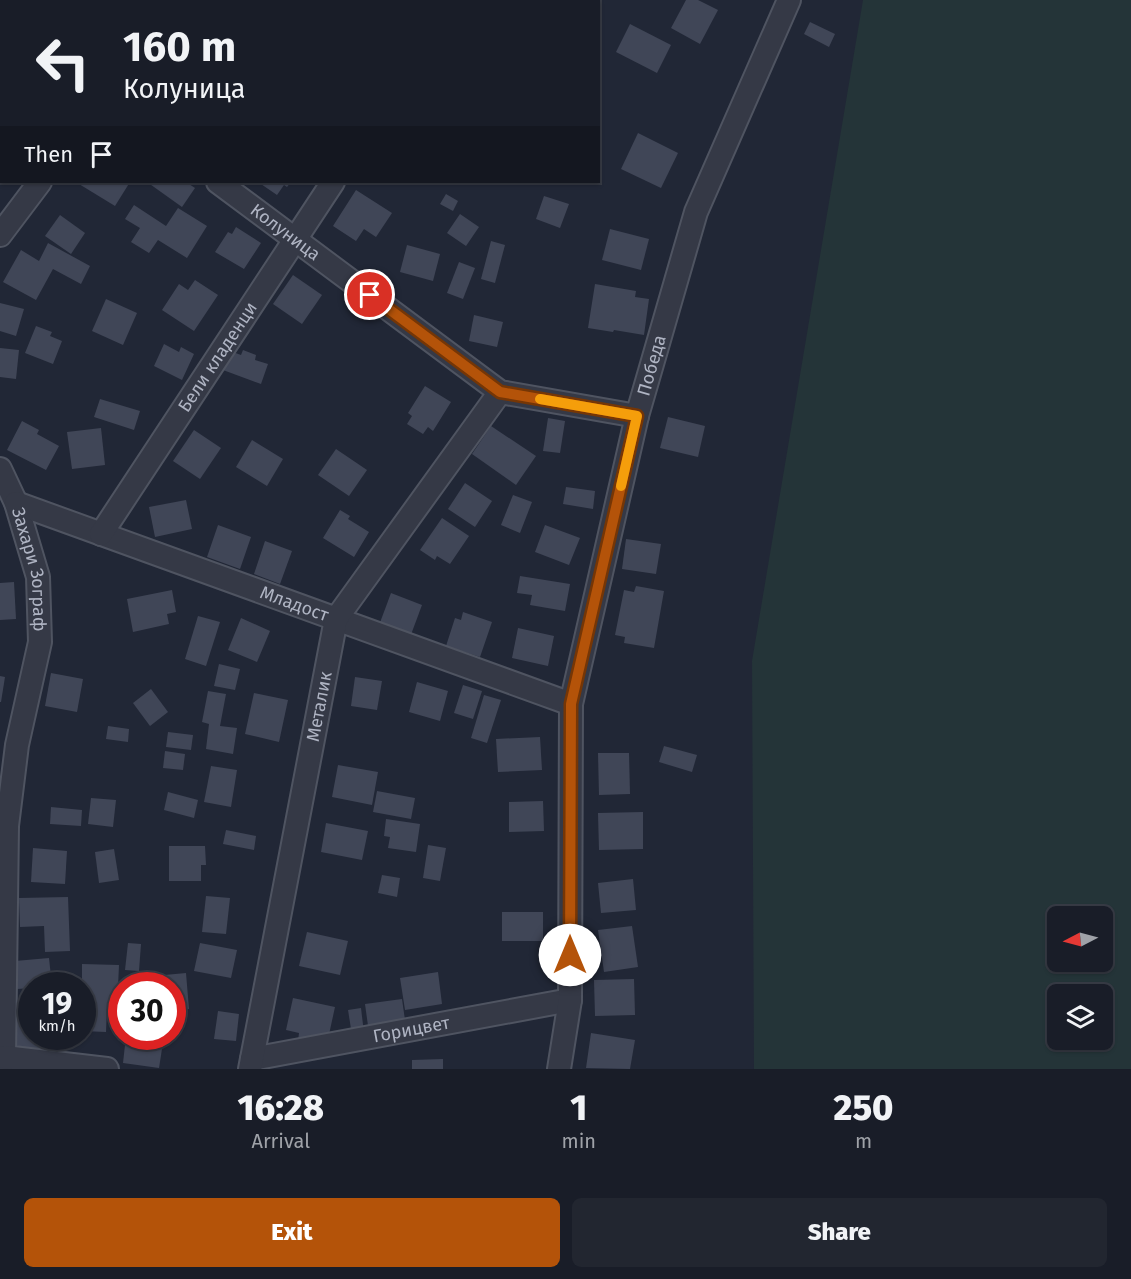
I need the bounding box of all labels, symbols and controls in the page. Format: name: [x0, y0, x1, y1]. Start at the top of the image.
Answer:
text: 160 m: [123, 22, 236, 72]
icon: left: [24, 24, 102, 102]
text: Колуница: [123, 73, 246, 105]
icon: arrive: [85, 138, 118, 171]
text: Then: [24, 141, 73, 168]
street label: Колуница: [246, 199, 325, 265]
pin: [344, 269, 395, 320]
icon: arrive: [353, 278, 386, 311]
street label: Бели кладенци: [173, 298, 262, 416]
street label: Победа: [632, 332, 671, 399]
street label: Захари Зограф: [7, 505, 51, 632]
street label: Младост: [257, 581, 332, 627]
street label: Металик: [302, 669, 337, 744]
north arrow: [1047, 906, 1113, 972]
map controls: [1047, 906, 1113, 1050]
position arrow: [538, 923, 602, 987]
speed limit sign: 30: [108, 972, 186, 1050]
button: layers: [1047, 984, 1113, 1050]
text: 19: [42, 986, 72, 1022]
street label: Горицвет: [371, 1011, 452, 1047]
text: km/h: [38, 1017, 76, 1035]
text: 16:28: [238, 1086, 324, 1130]
text: 1: [570, 1086, 587, 1130]
text: 250: [834, 1086, 893, 1130]
text: Arrival: [251, 1129, 310, 1153]
text: min: [562, 1129, 596, 1153]
text: m: [855, 1129, 872, 1153]
button: Exit: [24, 1198, 560, 1267]
button: Share: [572, 1198, 1107, 1267]

